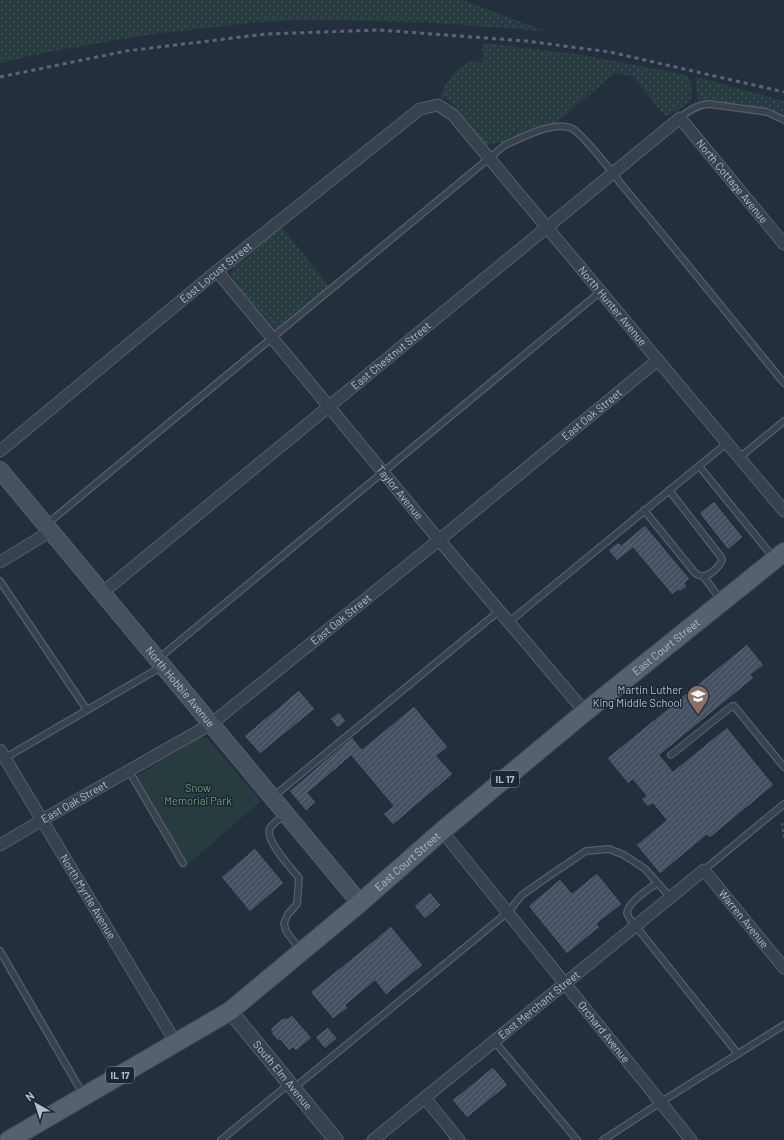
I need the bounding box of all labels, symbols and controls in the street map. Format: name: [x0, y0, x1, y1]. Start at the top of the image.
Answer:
street label: North Cottage Avenue: [694, 136, 771, 226]
street label: East Locust Street: [177, 239, 254, 305]
street label: North Hunter Avenue: [576, 263, 650, 348]
street label: East Chestnut Street: [348, 319, 433, 392]
street label: East Oak Street: [559, 386, 624, 443]
street label: Taylor Avenue: [374, 462, 426, 522]
street label: East Oak Street: [308, 591, 373, 647]
street label: East Court Street: [629, 615, 702, 678]
street label: North Hobbie Avenue: [143, 644, 218, 730]
place label: Martin Luther King Middle School: [593, 683, 682, 709]
school or university icon: Martin Luther King Middle School: [685, 683, 711, 716]
road number: IL 17: [491, 771, 519, 787]
street label: East Oak Street: [39, 777, 109, 825]
park label: Snow Memorial Park: [164, 781, 232, 807]
street label: East Court Street: [372, 829, 442, 893]
street label: North Myrtle Avenue: [58, 852, 119, 941]
street label: Warren Avenue: [716, 886, 772, 950]
street label: East Merchant Street: [495, 967, 582, 1041]
street label: Orchard Avenue: [576, 998, 633, 1065]
street label: South Elm Avenue: [251, 1037, 315, 1112]
road number: IL 17: [106, 1067, 134, 1083]
north arrow: [16, 1084, 56, 1124]
text: N: [22, 1088, 36, 1103]

